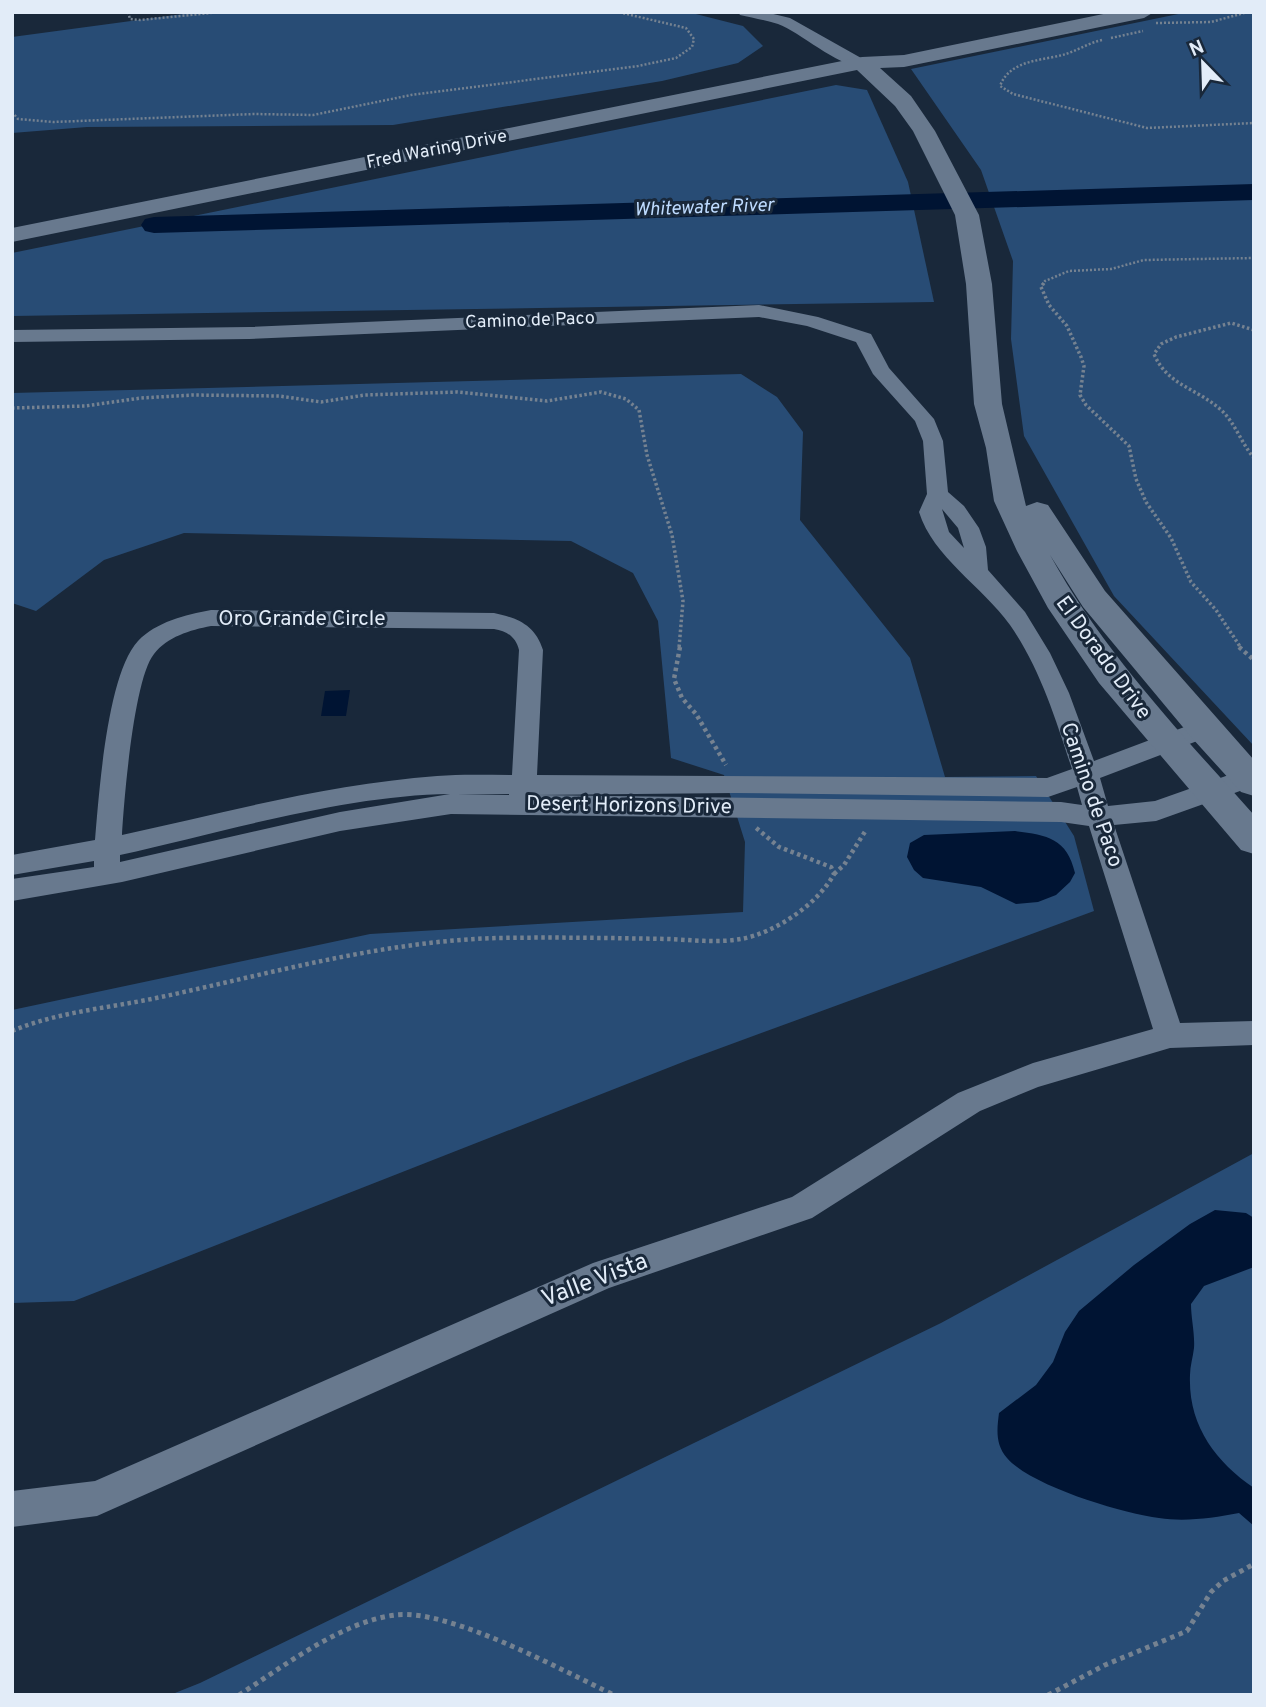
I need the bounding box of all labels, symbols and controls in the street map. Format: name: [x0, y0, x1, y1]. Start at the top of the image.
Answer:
north arrow: [1168, 28, 1238, 98]
text: N: [1186, 35, 1208, 63]
street label: Fred Waring Drive: [365, 125, 509, 175]
water label: Whitewater River: [634, 194, 776, 222]
street label: Camino de Paco: [465, 307, 595, 335]
street label: El Dorado Drive: [1049, 591, 1157, 725]
street label: Oro Grande Circle: [218, 606, 386, 633]
street label: Camino de Paco: [1054, 719, 1128, 871]
street label: Desert Horizons Drive: [526, 791, 732, 821]
street label: Valle Vista: [538, 1247, 652, 1315]

